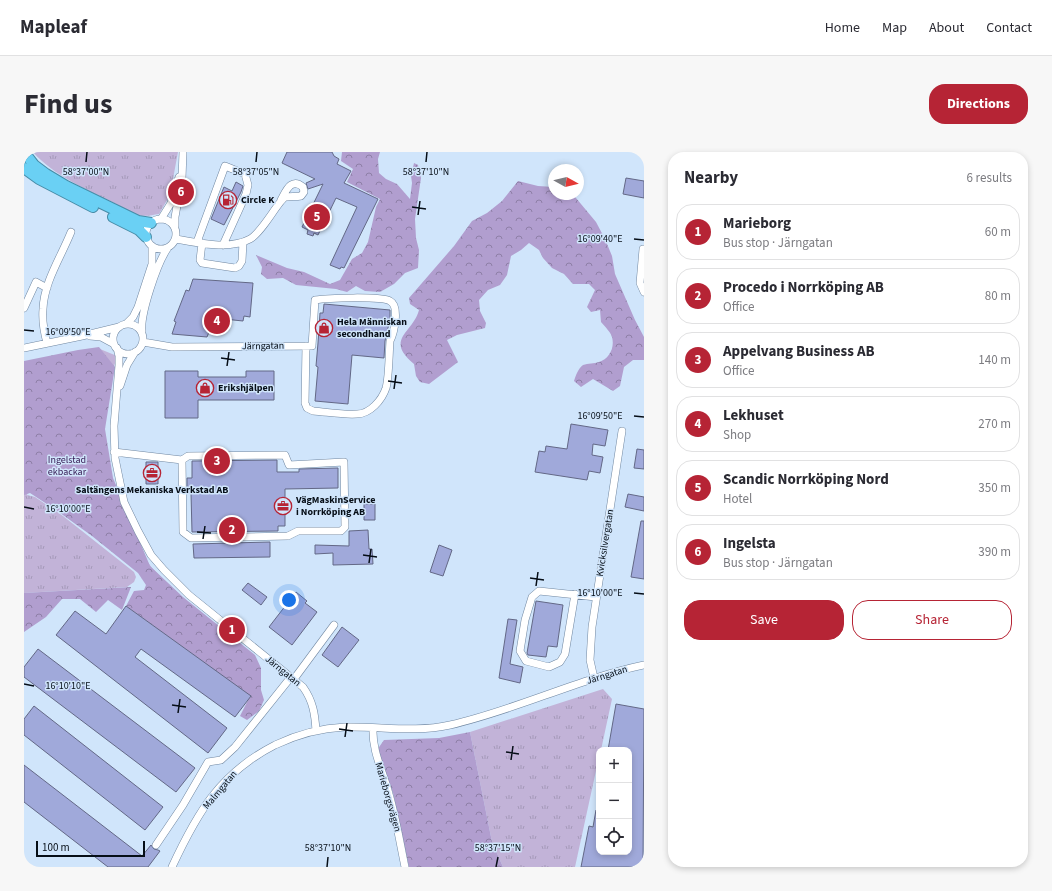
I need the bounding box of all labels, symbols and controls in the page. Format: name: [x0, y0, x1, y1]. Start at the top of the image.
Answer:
text: Mapleaf: [20, 14, 87, 41]
text: Home: [825, 18, 860, 38]
text: Map: [882, 18, 907, 38]
text: About: [929, 18, 964, 38]
text: Contact: [986, 18, 1032, 38]
text: Find us: [24, 84, 112, 124]
button: Directions: [929, 84, 1028, 124]
north arrow: [548, 164, 584, 200]
text: 58°37'00"N: [63, 165, 109, 179]
text: 58°37'05"N: [233, 165, 279, 179]
text: 58°37'10"N: [403, 165, 449, 179]
text: Nearby: [684, 166, 738, 190]
text: 6 results: [967, 169, 1012, 187]
pin: 6: [168, 177, 194, 207]
fuel station icon: Circle K: [218, 190, 238, 210]
place label: Circle K: [241, 193, 275, 207]
pin: 5: [304, 202, 330, 232]
text: Marieborg: [723, 213, 791, 234]
text: 1: [695, 223, 701, 241]
text: 60 m: [985, 223, 1011, 241]
text: 16°09'40"E: [577, 232, 623, 246]
text: Bus stop · Järngatan: [723, 234, 833, 252]
text: Procedo i Norrköping AB: [723, 277, 884, 298]
text: 2: [695, 287, 701, 305]
text: 80 m: [985, 287, 1011, 305]
text: Office: [723, 298, 754, 316]
pin: 4: [204, 306, 230, 336]
place label: Hela Människan secondhand: [337, 315, 407, 341]
shop icon: Hela Människan secondhand: [314, 318, 334, 338]
text: 16°09'50"E: [45, 325, 91, 339]
street label: Järngatan: [242, 339, 284, 353]
text: Appelvang Business AB: [723, 341, 875, 362]
text: 3: [695, 351, 701, 369]
text: 140 m: [978, 351, 1011, 369]
text: Office: [723, 362, 754, 380]
shop icon: Erikshjälpen: [195, 378, 215, 398]
place label: Erikshjälpen: [218, 381, 274, 395]
text: Lekhuset: [723, 405, 784, 426]
text: 16°09'50"E: [577, 409, 623, 423]
text: 4: [695, 415, 701, 433]
text: 270 m: [978, 415, 1011, 433]
text: Shop: [723, 426, 751, 444]
pin: 3: [204, 446, 230, 476]
park label: Ingelstad ekbackar: [48, 453, 87, 479]
office icon: Saltängens Mekaniska Verkstad AB: [142, 463, 162, 483]
text: Scandic Norrköping Nord: [723, 469, 889, 490]
text: 5: [695, 479, 701, 497]
text: 350 m: [978, 479, 1011, 497]
place label: Saltängens Mekaniska Verkstad AB: [76, 483, 228, 497]
text: Hotel: [723, 490, 752, 508]
place label: VägMaskinService i Norrköping AB: [295, 493, 375, 519]
office icon: VägMaskinService i Norrköping AB: [273, 496, 293, 516]
text: 16°10'00"E: [45, 502, 91, 516]
street label: Kvicksilvergatan: [593, 508, 617, 578]
pin: 2: [219, 515, 245, 545]
text: Ingelsta: [723, 533, 776, 554]
text: 6: [695, 543, 701, 561]
text: 390 m: [978, 543, 1011, 561]
text: Bus stop · Järngatan: [723, 554, 833, 572]
text: 16°10'00"E: [577, 586, 623, 600]
your location: [279, 590, 299, 610]
button: Save: [684, 600, 844, 640]
button: Share: [852, 600, 1012, 640]
pin: 1: [219, 615, 245, 645]
street label: Järngatan: [262, 652, 304, 690]
street label: Järngatan: [585, 662, 629, 688]
text: 16°10'10"E: [45, 679, 91, 693]
map controls: [596, 747, 632, 855]
button: +: [596, 747, 632, 783]
street label: Marieborgsvägen: [371, 761, 405, 833]
street label: Malmgatan: [200, 768, 240, 812]
button: −: [596, 783, 632, 819]
button: locate: [596, 819, 632, 855]
scale bar: [36, 839, 145, 858]
text: 100 m: [42, 840, 70, 855]
text: 58°37'10"N: [305, 841, 351, 855]
text: 58°37'15"N: [475, 841, 521, 855]

